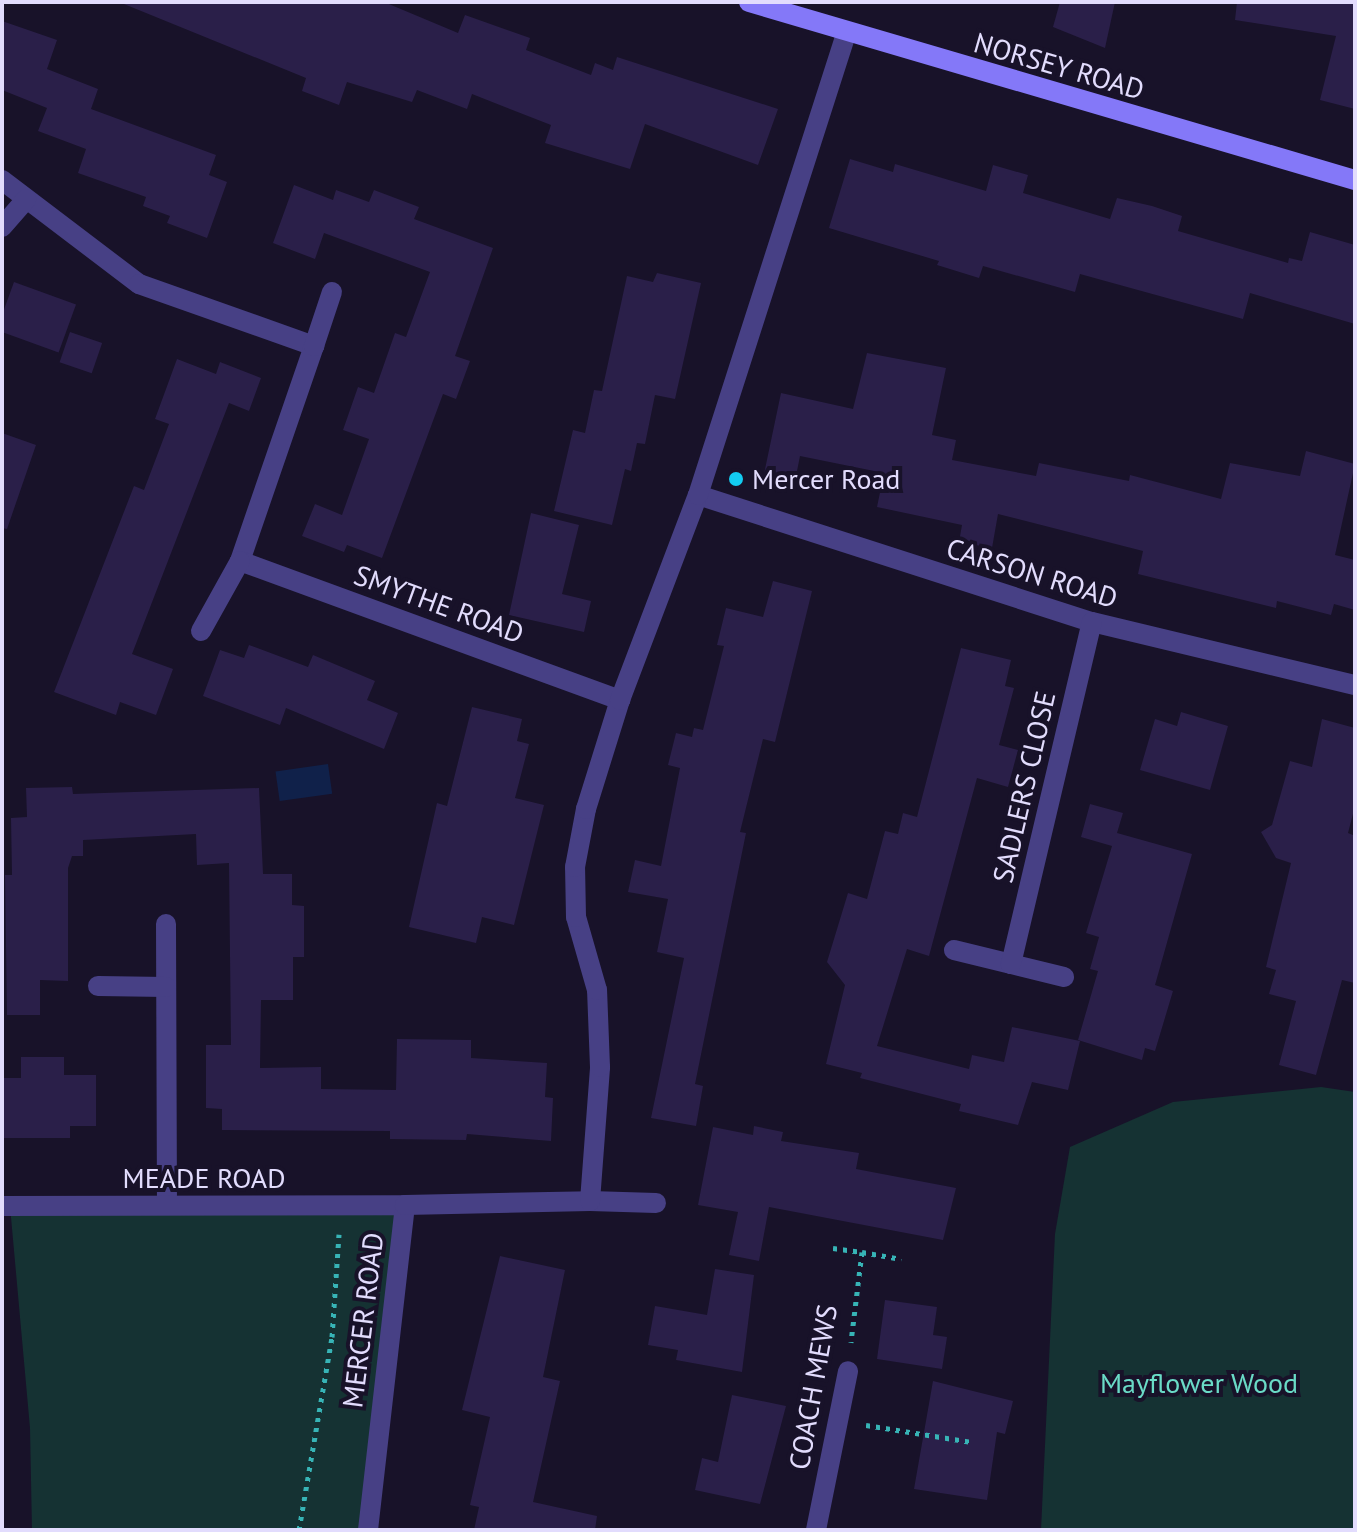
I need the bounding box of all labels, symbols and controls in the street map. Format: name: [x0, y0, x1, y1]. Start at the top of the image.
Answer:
street label: NORSEY ROAD: [970, 26, 1148, 106]
place label: Mercer Road: [752, 462, 900, 496]
marker: Mercer Road: [727, 470, 745, 488]
street label: CARSON ROAD: [942, 531, 1122, 615]
street label: SMYTHE ROAD: [350, 558, 528, 650]
street label: SADLERS CLOSE: [986, 688, 1062, 886]
street label: MEADE ROAD: [123, 1161, 285, 1195]
street label: MERCER ROAD: [336, 1230, 390, 1410]
street label: COACH MEWS: [782, 1302, 844, 1472]
park label: Mayflower Wood: [1100, 1366, 1298, 1400]

